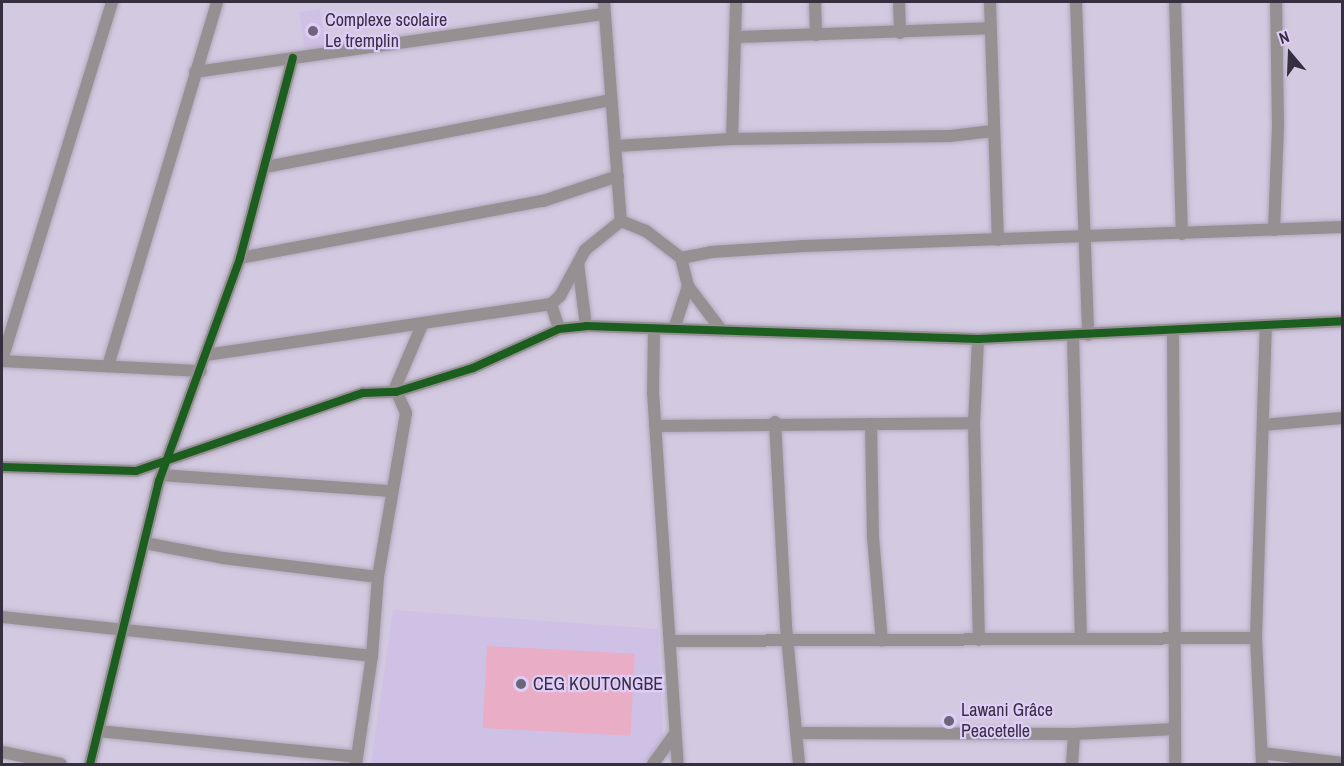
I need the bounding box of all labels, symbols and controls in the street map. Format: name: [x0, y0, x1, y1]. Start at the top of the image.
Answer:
place label: Complexe scolaire Le tremplin: [325, 10, 447, 52]
marker: Complexe scolaire Le tremplin: [306, 24, 320, 38]
north arrow: [1260, 24, 1320, 84]
text: N: [1276, 25, 1292, 49]
place label: CEG KOUTONGBE: [533, 673, 663, 695]
marker: CEG KOUTONGBE: [514, 677, 528, 691]
place label: Lawani Grâce Peacetelle: [961, 700, 1053, 742]
marker: Lawani Grâce Peacetelle: [942, 714, 956, 728]

